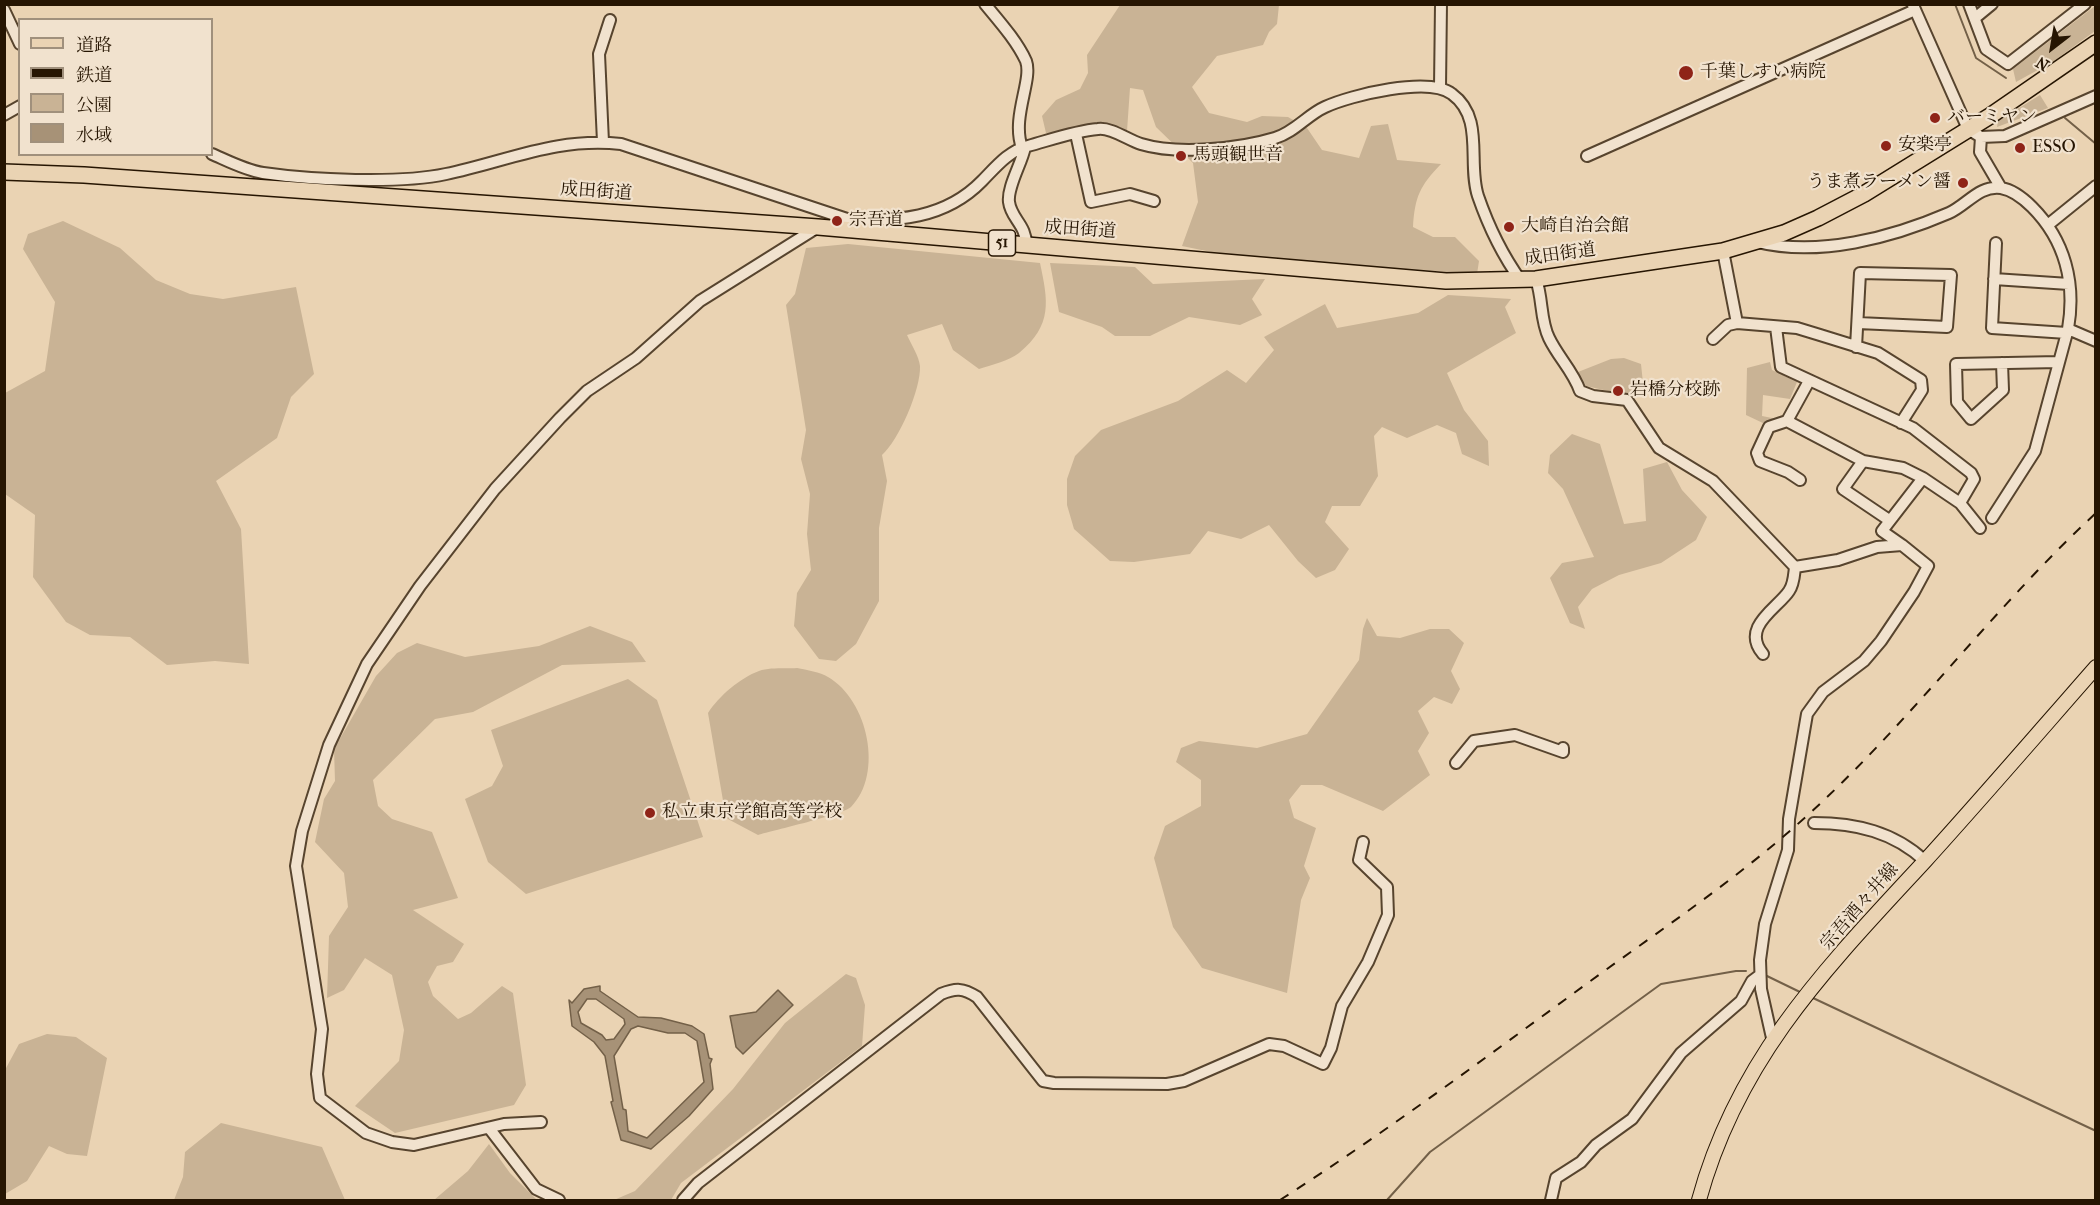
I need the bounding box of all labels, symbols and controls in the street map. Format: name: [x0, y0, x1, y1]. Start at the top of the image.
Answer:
legend: [18, 18, 213, 156]
north arrow: [2022, 18, 2082, 78]
text: 道路: [76, 35, 112, 56]
text: N: [2032, 53, 2053, 75]
place label: 千葉しすい病院: [1700, 62, 1826, 84]
marker: 千葉しすい病院: [1677, 64, 1695, 82]
text: 鉄道: [76, 65, 112, 86]
text: 公園: [76, 95, 112, 116]
place label: バーミヤン: [1947, 107, 2037, 129]
marker: バーミヤン: [1928, 111, 1942, 125]
text: 水域: [76, 125, 112, 146]
place label: 安楽亭: [1898, 135, 1952, 157]
place label: ESSO: [2032, 137, 2076, 159]
marker: 安楽亭: [1879, 139, 1893, 153]
marker: ESSO: [2013, 141, 2027, 155]
place label: 馬頭観世音: [1193, 145, 1283, 167]
marker: 馬頭観世音: [1174, 149, 1188, 163]
place label: うま煮ラーメン醤: [1807, 172, 1951, 194]
marker: うま煮ラーメン醤: [1956, 176, 1970, 190]
street label: 成田街道: [559, 179, 633, 205]
place label: 宗吾道: [849, 210, 903, 232]
marker: 宗吾道: [830, 214, 844, 228]
place label: 大崎自治会館: [1521, 216, 1629, 238]
street label: 成田街道: [1043, 217, 1117, 243]
marker: 大崎自治会館: [1502, 220, 1516, 234]
road number: 51: [988, 230, 1016, 256]
street label: 成田街道: [1523, 239, 1597, 271]
place label: 岩橋分校跡: [1630, 380, 1720, 402]
marker: 岩橋分校跡: [1611, 384, 1625, 398]
place label: 私立東京学館高等学校: [662, 802, 842, 824]
marker: 私立東京学館高等学校: [643, 806, 657, 820]
street label: 宗吾酒々井線: [1816, 859, 1904, 955]

